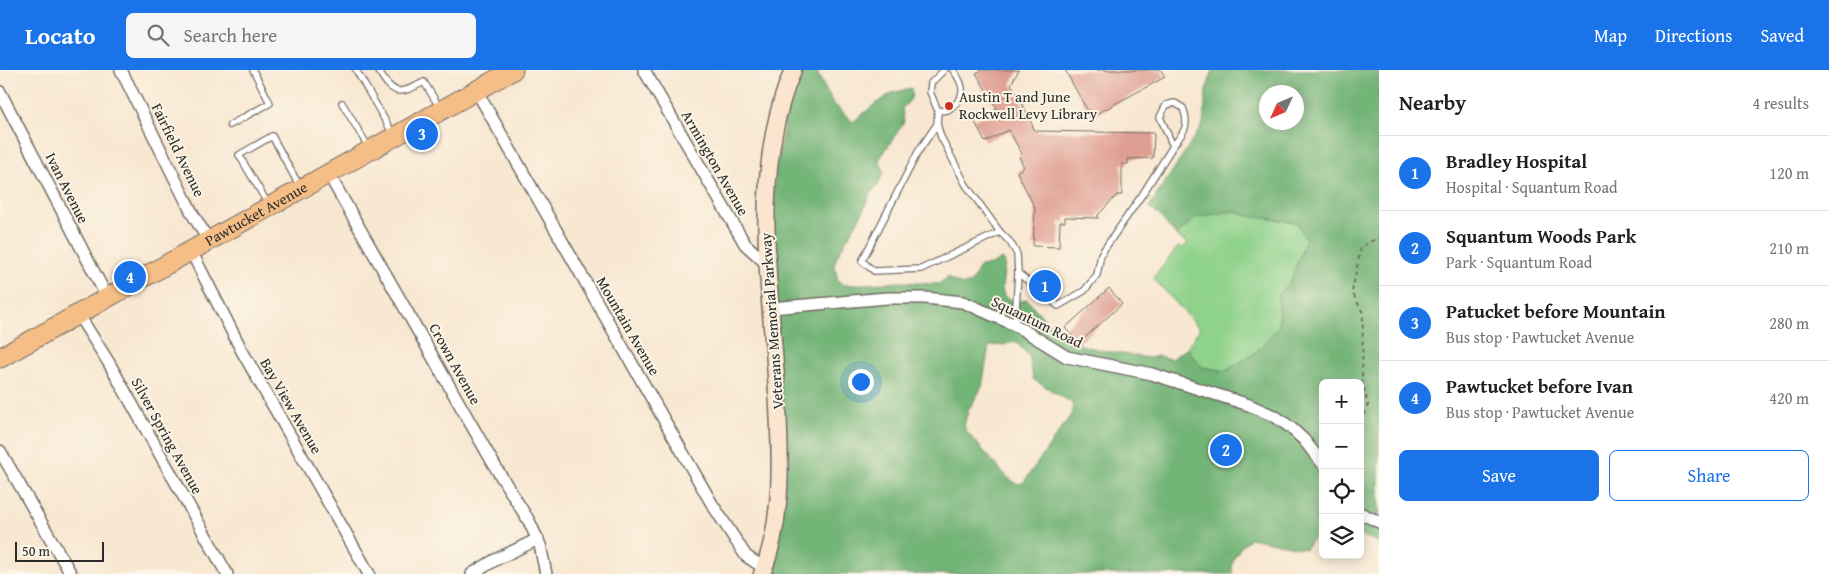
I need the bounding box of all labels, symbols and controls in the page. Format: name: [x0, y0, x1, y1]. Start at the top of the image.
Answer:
search box: [126, 13, 476, 58]
text: Locato: [25, 18, 96, 53]
icon: search: [144, 21, 172, 49]
text: Search here: [184, 21, 277, 49]
text: Map: [1594, 22, 1627, 49]
text: Directions: [1655, 22, 1732, 49]
text: Saved: [1760, 22, 1804, 49]
north arrow: [1259, 85, 1304, 130]
place label: Austin T and June Rockwell Levy Library: [959, 86, 1098, 124]
text: Nearby: [1399, 87, 1466, 118]
text: 4 results: [1752, 91, 1809, 115]
street label: Fairfield Avenue: [147, 99, 210, 200]
marker: Austin T and June Rockwell Levy Library: [943, 100, 955, 112]
street label: Armington Avenue: [677, 106, 754, 219]
pin: 3: [406, 115, 438, 153]
text: Bradley Hospital: [1446, 147, 1587, 175]
street label: Ivan Avenue: [41, 149, 94, 227]
text: 1: [1411, 161, 1419, 185]
text: 120 m: [1769, 161, 1809, 185]
text: Hospital · Squantum Road: [1446, 175, 1617, 199]
street label: Pawtucket Avenue: [201, 176, 311, 251]
text: Squantum Woods Park: [1446, 222, 1636, 250]
street label: Veterans Memorial Parkway: [755, 231, 788, 410]
text: 2: [1411, 236, 1419, 260]
text: 210 m: [1769, 236, 1809, 260]
text: Park · Squantum Road: [1446, 250, 1592, 274]
pin: 4: [114, 258, 146, 296]
pin: 1: [1029, 267, 1061, 305]
street label: Mountain Avenue: [592, 272, 665, 379]
street label: Squantum Road: [988, 290, 1086, 353]
text: Patucket before Mountain: [1446, 297, 1666, 325]
text: 3: [1411, 311, 1419, 335]
text: 280 m: [1769, 311, 1809, 335]
street label: Crown Avenue: [424, 319, 486, 408]
text: Bus stop · Pawtucket Avenue: [1446, 325, 1634, 349]
street label: Bay View Avenue: [255, 354, 327, 458]
your location: [848, 369, 874, 395]
text: Pawtucket before Ivan: [1446, 372, 1633, 400]
street label: Silver Spring Avenue: [127, 374, 208, 498]
map controls: [1319, 379, 1364, 559]
button: +: [1319, 379, 1364, 424]
text: 4: [1411, 386, 1419, 410]
text: 420 m: [1769, 386, 1809, 410]
text: Bus stop · Pawtucket Avenue: [1446, 400, 1634, 424]
button: −: [1319, 424, 1364, 469]
pin: 2: [1210, 431, 1242, 469]
button: Save: [1399, 450, 1599, 501]
button: Share: [1609, 450, 1809, 501]
button: locate: [1319, 469, 1364, 514]
button: layers: [1319, 514, 1364, 559]
scale bar: [15, 539, 104, 562]
text: 50 m: [22, 541, 50, 561]

